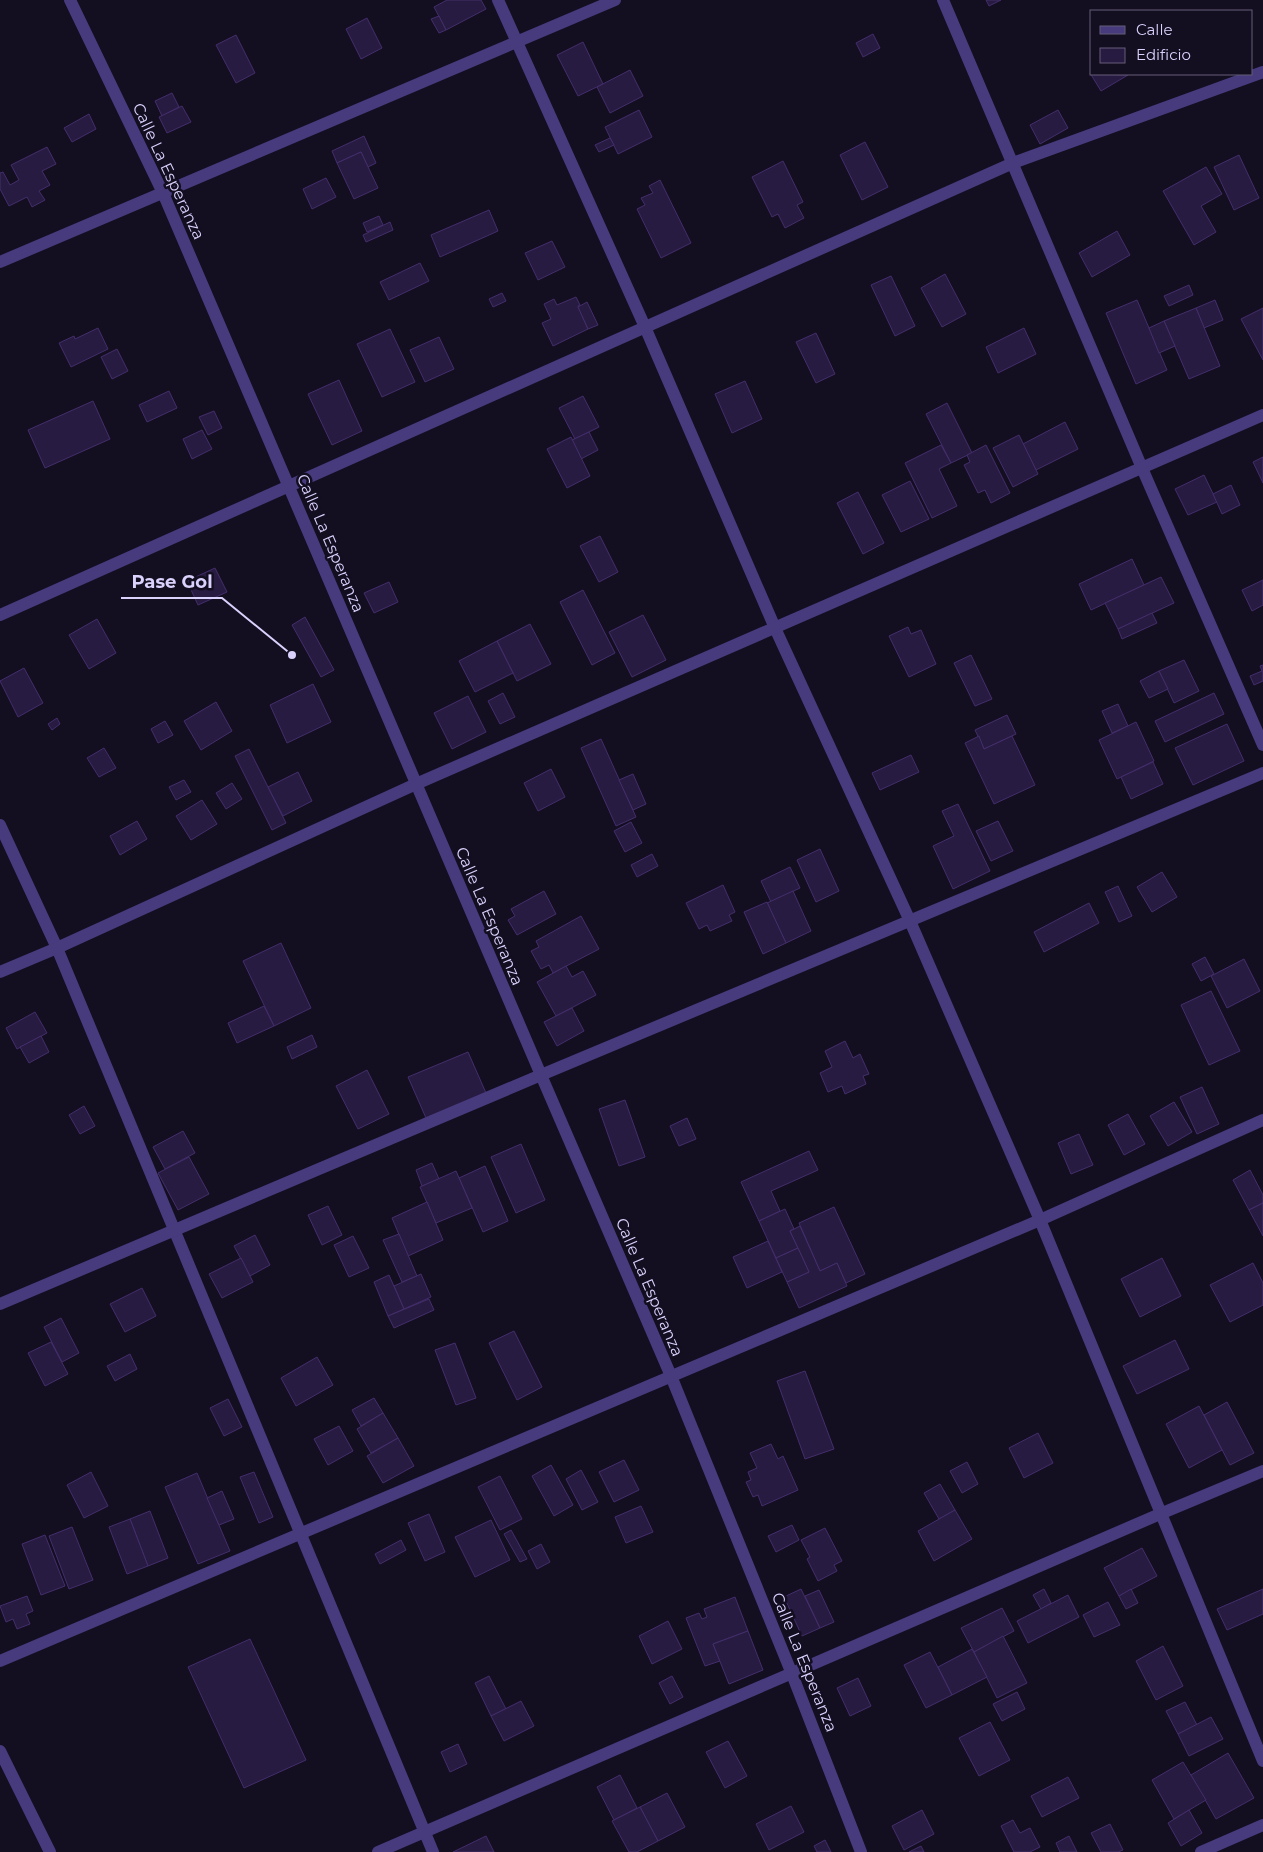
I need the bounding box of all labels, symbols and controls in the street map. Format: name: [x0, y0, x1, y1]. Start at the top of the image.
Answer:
legend: [1090, 10, 1253, 75]
text: Calle: [1136, 20, 1173, 39]
text: Edificio: [1136, 45, 1191, 64]
street label: Calle La Esperanza: [129, 100, 209, 243]
street label: Calle La Esperanza: [293, 471, 368, 615]
callout: Pase Gol: [121, 565, 222, 598]
text: Pase Gol: [131, 571, 213, 593]
street label: Calle La Esperanza: [452, 844, 527, 988]
street label: Calle La Esperanza: [612, 1215, 687, 1359]
street label: Calle La Esperanza: [768, 1590, 841, 1735]

